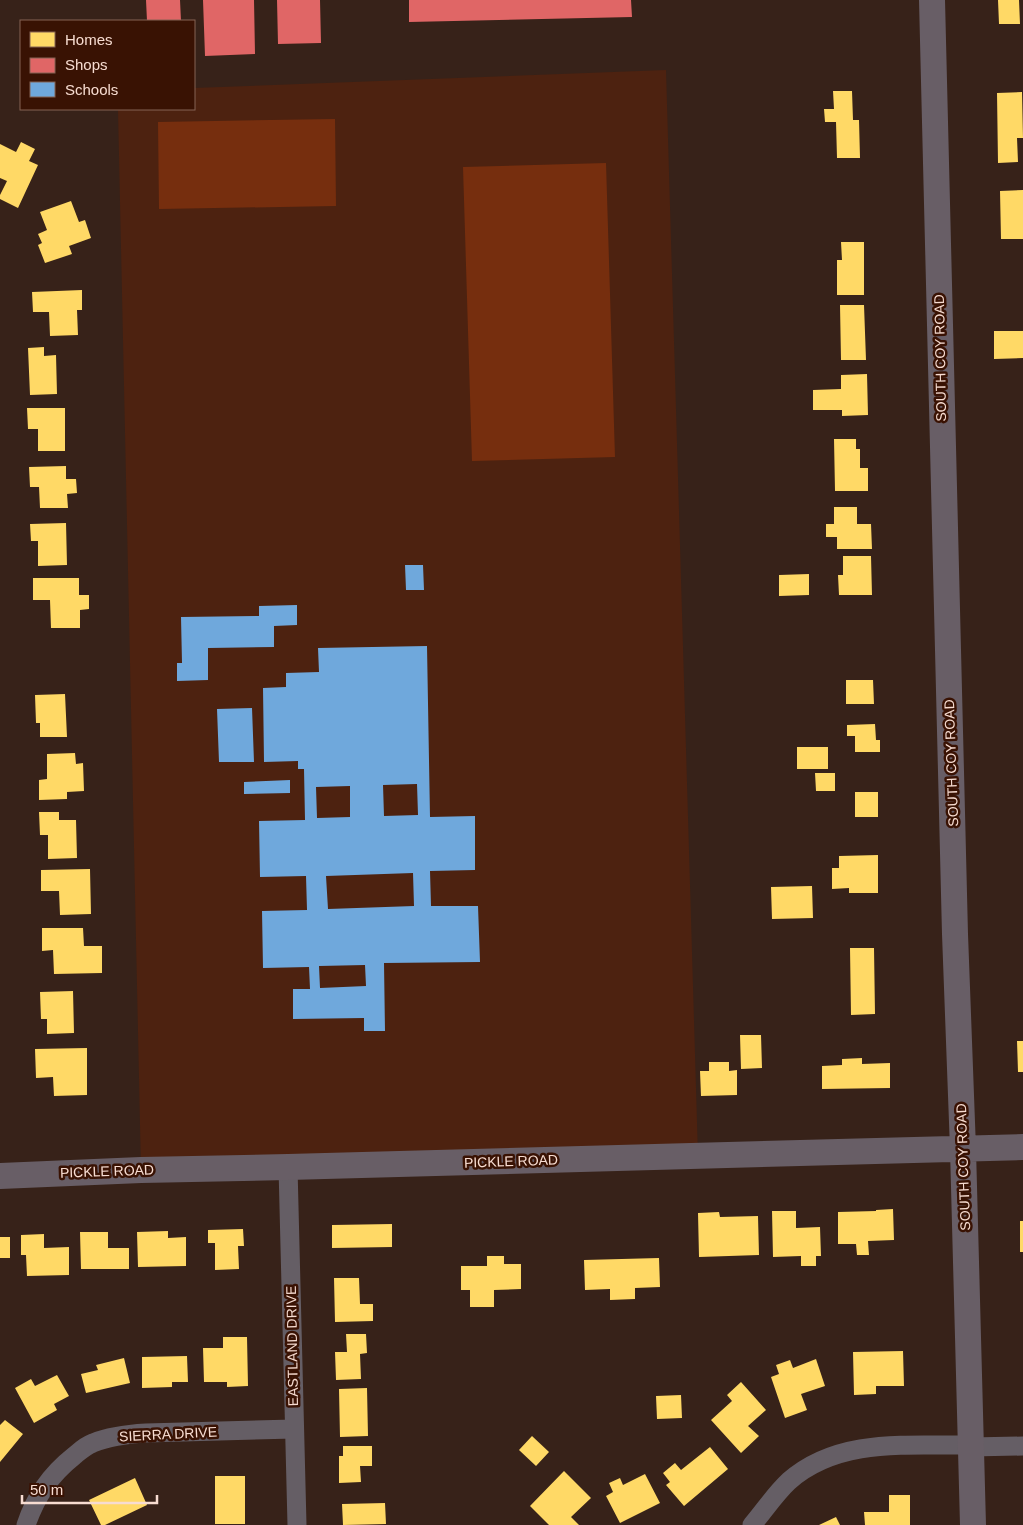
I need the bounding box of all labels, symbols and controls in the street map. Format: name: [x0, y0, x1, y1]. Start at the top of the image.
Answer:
legend: [20, 20, 195, 110]
text: Homes: [65, 31, 113, 48]
text: Shops: [65, 56, 108, 73]
text: Schools: [65, 81, 118, 98]
street label: SOUTH COY ROAD: [931, 294, 949, 422]
street label: SOUTH COY ROAD: [941, 699, 961, 827]
street label: SOUTH COY ROAD: [953, 1103, 973, 1231]
street label: PICKLE ROAD: [464, 1151, 558, 1171]
street label: PICKLE ROAD: [60, 1161, 154, 1181]
street label: EASTLAND DRIVE: [283, 1286, 301, 1406]
street label: SIERRA DRIVE: [119, 1423, 217, 1445]
scale bar: [22, 1472, 158, 1504]
text: 50 m: [30, 1481, 63, 1498]

